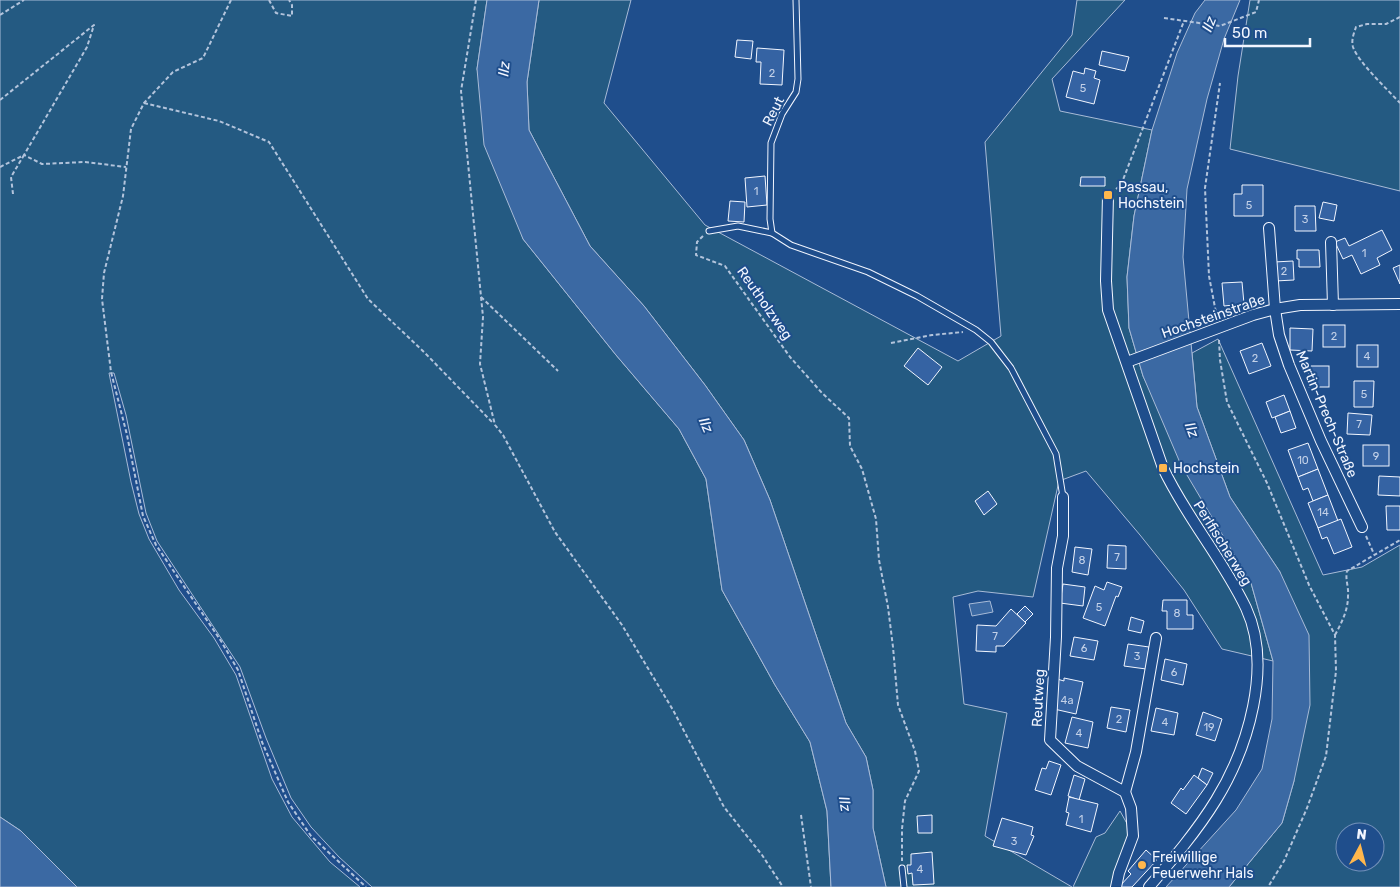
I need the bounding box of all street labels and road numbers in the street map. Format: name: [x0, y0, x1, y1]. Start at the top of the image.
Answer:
street label: Reut: [759, 93, 788, 129]
street label: Reutholzweg: [733, 264, 796, 343]
street label: Hochsteinstraße: [1159, 291, 1267, 342]
street label: Martin-Prech-Straße: [1292, 348, 1361, 480]
street label: Perlfischerweg: [1190, 498, 1255, 589]
street label: Reutweg: [1028, 669, 1049, 727]

